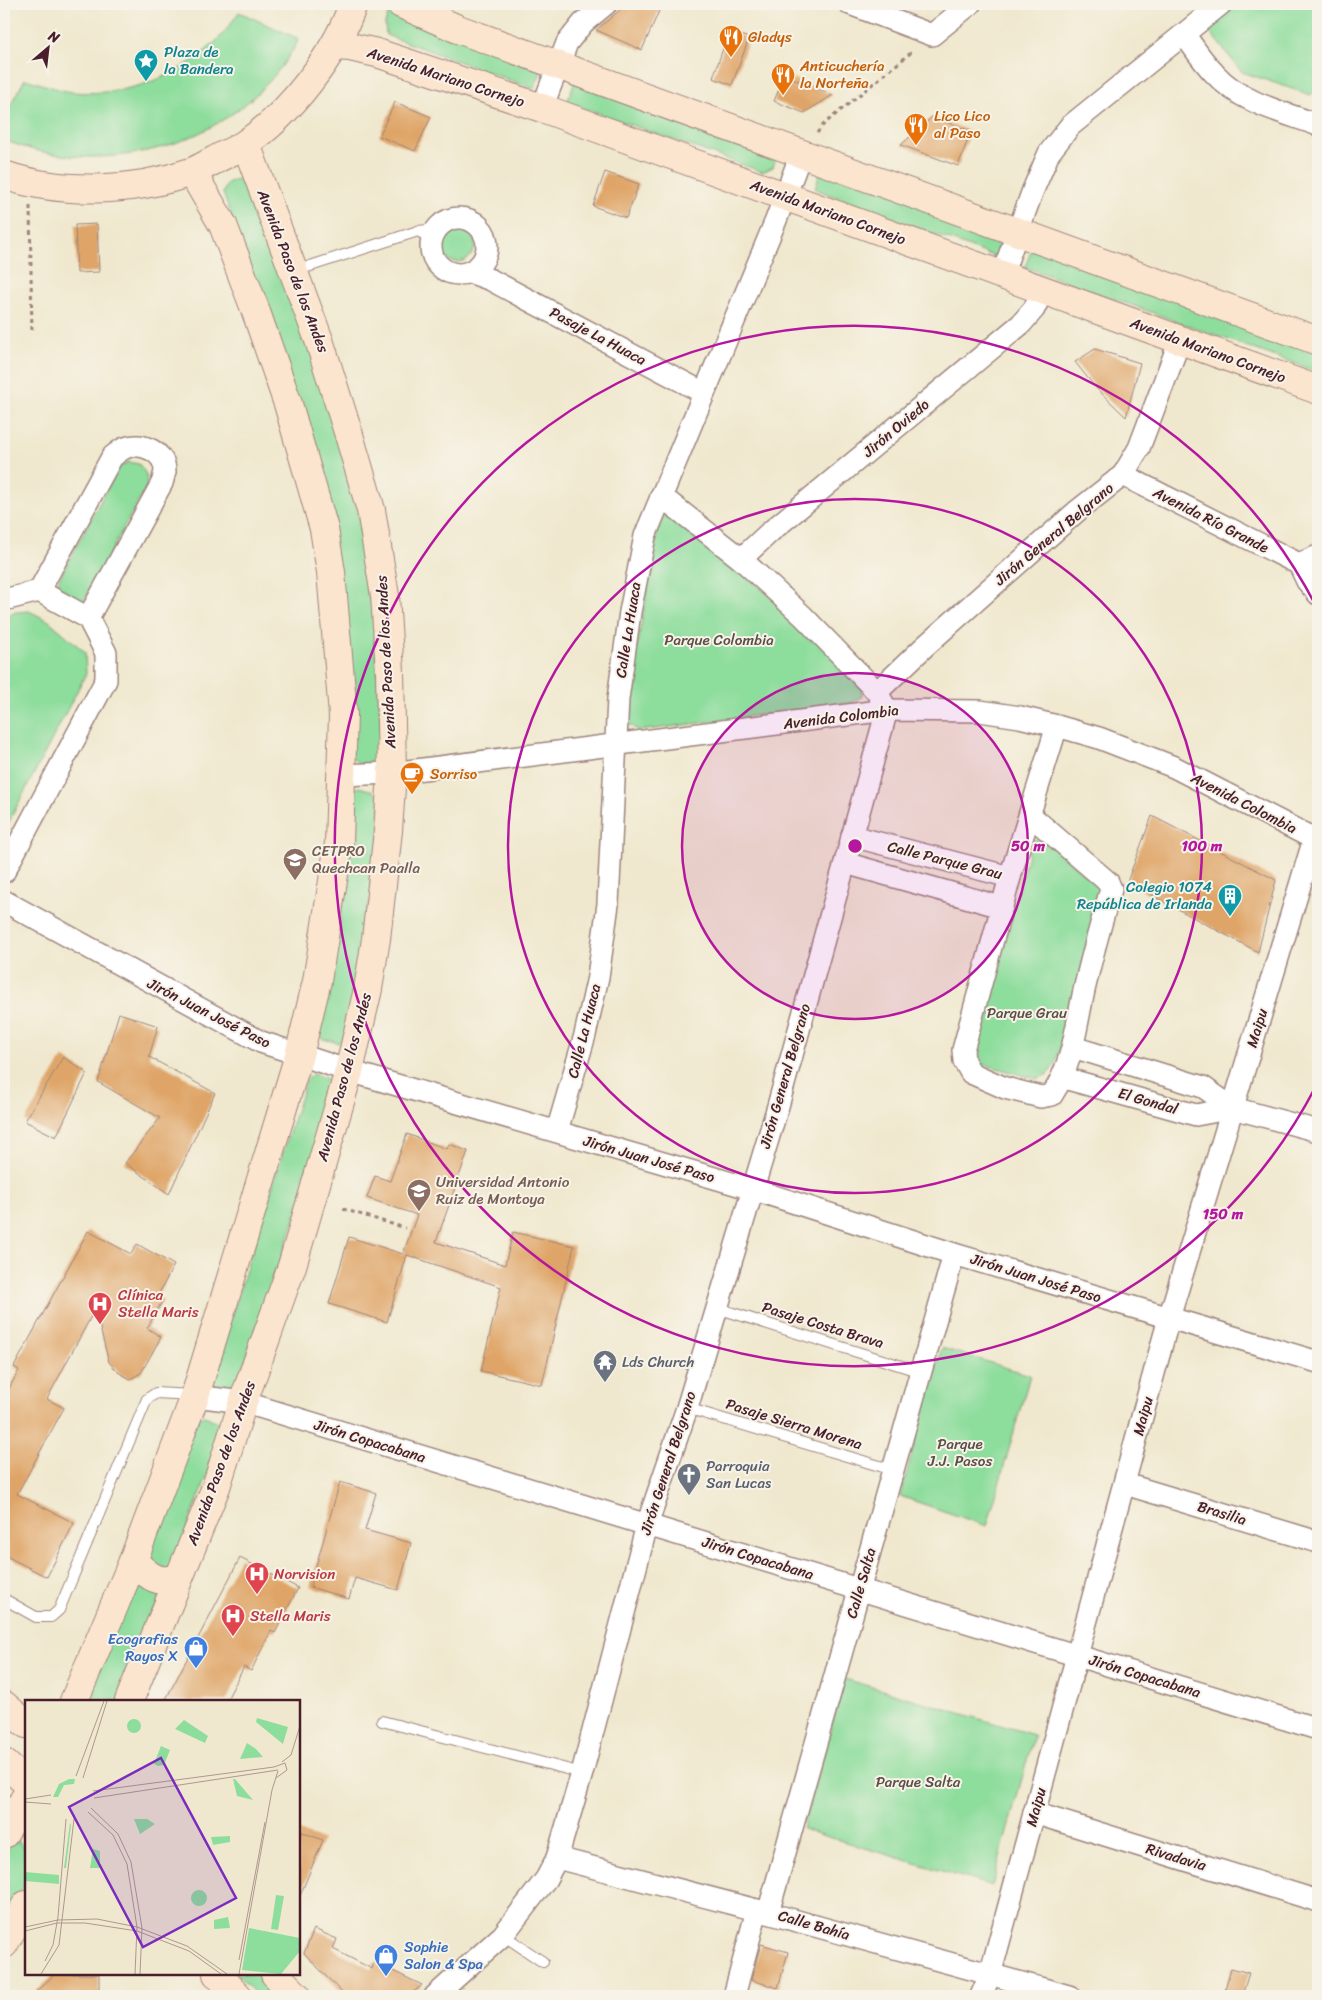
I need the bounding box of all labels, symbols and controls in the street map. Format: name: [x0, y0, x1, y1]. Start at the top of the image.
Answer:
north arrow: [22, 22, 72, 72]
text: N: [43, 23, 64, 50]
restaurant icon: Gladys: [718, 24, 744, 58]
place label: Gladys: [748, 24, 792, 50]
place label: Plaza de la Bandera: [164, 39, 234, 82]
street label: Avenida Mariano Cornejo: [363, 39, 528, 115]
place icon: Plaza de la Bandera: [133, 48, 159, 82]
place label: Anticuchería la Norteña: [799, 53, 885, 96]
restaurant icon: Anticuchería la Norteña: [770, 62, 796, 96]
place label: Lico Lico al Paso: [934, 103, 991, 146]
restaurant icon: Lico Lico al Paso: [903, 112, 929, 146]
street label: Avenida Mariano Cornejo: [745, 171, 910, 252]
street label: Avenida Paso de los Andes: [249, 185, 336, 357]
street label: Pasaje La Huaca: [545, 299, 652, 373]
street label: Avenida Mariano Cornejo: [1125, 309, 1290, 390]
street label: Jirón Oviedo: [856, 392, 936, 465]
street label: Jirón General Belgrano: [988, 476, 1120, 593]
street label: Avenida Río Grande: [1148, 479, 1274, 560]
street label: Avenida Paso de los Andes: [368, 575, 404, 750]
street label: Calle La Huaca: [608, 580, 648, 680]
park label: Parque Colombia: [664, 627, 774, 653]
street label: Avenida Colombia: [781, 697, 901, 737]
cafe icon: Sorriso: [399, 761, 425, 795]
place label: Sorriso: [430, 761, 478, 787]
street label: Avenida Colombia: [1185, 765, 1302, 841]
street label: Calle Parque Grau: [885, 833, 1005, 887]
text: 50 m: [1011, 833, 1046, 859]
text: 100 m: [1182, 833, 1223, 859]
centre of rings: [846, 837, 864, 855]
place label: CETPRO Quechcan Paalla: [312, 838, 421, 881]
school or university icon: CETPRO Quechcan Paalla: [282, 847, 308, 881]
place label: Colegio 1074 República de Irlanda: [1077, 874, 1212, 917]
building icon: Colegio 1074 República de Irlanda: [1217, 883, 1243, 917]
street label: Jirón Juan José Paso: [142, 970, 276, 1056]
street label: Calle La Huaca: [560, 981, 608, 1081]
street label: Avenida Paso de los Andes: [309, 990, 379, 1165]
street label: Jirón General Belgrano: [752, 1000, 818, 1152]
park label: Parque Grau: [987, 1000, 1067, 1026]
street label: Maipu: [1239, 1005, 1275, 1051]
street label: El Gondal: [1115, 1080, 1182, 1122]
street label: Jirón Juan José Paso: [579, 1128, 718, 1190]
place label: Universidad Antonio Ruiz de Montoya: [436, 1169, 570, 1212]
school or university icon: Universidad Antonio Ruiz de Montoya: [406, 1178, 432, 1212]
text: 150 m: [1203, 1201, 1244, 1227]
street label: Jirón Juan José Paso: [966, 1245, 1105, 1310]
place label: Clínica Stella Maris: [118, 1282, 199, 1325]
hospital icon: Clínica Stella Maris: [87, 1291, 113, 1325]
street label: Pasaje Costa Brava: [759, 1294, 887, 1356]
temple icon: Lds Church: [592, 1349, 618, 1383]
place label: Lds Church: [622, 1349, 695, 1375]
street label: Avenida Paso de los Andes: [179, 1377, 263, 1550]
street label: Jirón General Belgrano: [632, 1387, 704, 1539]
street label: Pasaje Sierra Morena: [723, 1391, 866, 1457]
street label: Maipu: [1125, 1393, 1161, 1439]
street label: Jirón Copacabana: [310, 1411, 430, 1470]
park label: Parque J.J. Pasos: [927, 1431, 992, 1474]
place label: Parroquia San Lucas: [706, 1453, 772, 1496]
church icon: Parroquia San Lucas: [676, 1462, 702, 1496]
street label: Brasilia: [1194, 1493, 1250, 1533]
street label: Jirón Copacabana: [698, 1528, 818, 1587]
street label: Calle Salta: [839, 1544, 884, 1621]
hospital icon: Norvision: [244, 1561, 270, 1595]
place label: Norvision: [274, 1561, 335, 1587]
hospital icon: Stella Maris: [220, 1603, 246, 1637]
place label: Stella Maris: [250, 1603, 331, 1629]
place label: Ecografias Rayos X: [108, 1626, 178, 1669]
shop icon: Ecografias Rayos X: [183, 1635, 209, 1669]
street label: Jirón Copacabana: [1085, 1646, 1205, 1705]
inset map: [25, 1700, 300, 1975]
park label: Parque Salta: [876, 1769, 961, 1795]
street label: Maipu: [1018, 1784, 1054, 1830]
street label: Rivadavia: [1143, 1836, 1210, 1879]
street label: Calle Bahía: [775, 1902, 853, 1948]
place label: Sophie Salon & Spa: [404, 1934, 484, 1977]
shop icon: Sophie Salon & Spa: [373, 1943, 399, 1977]

